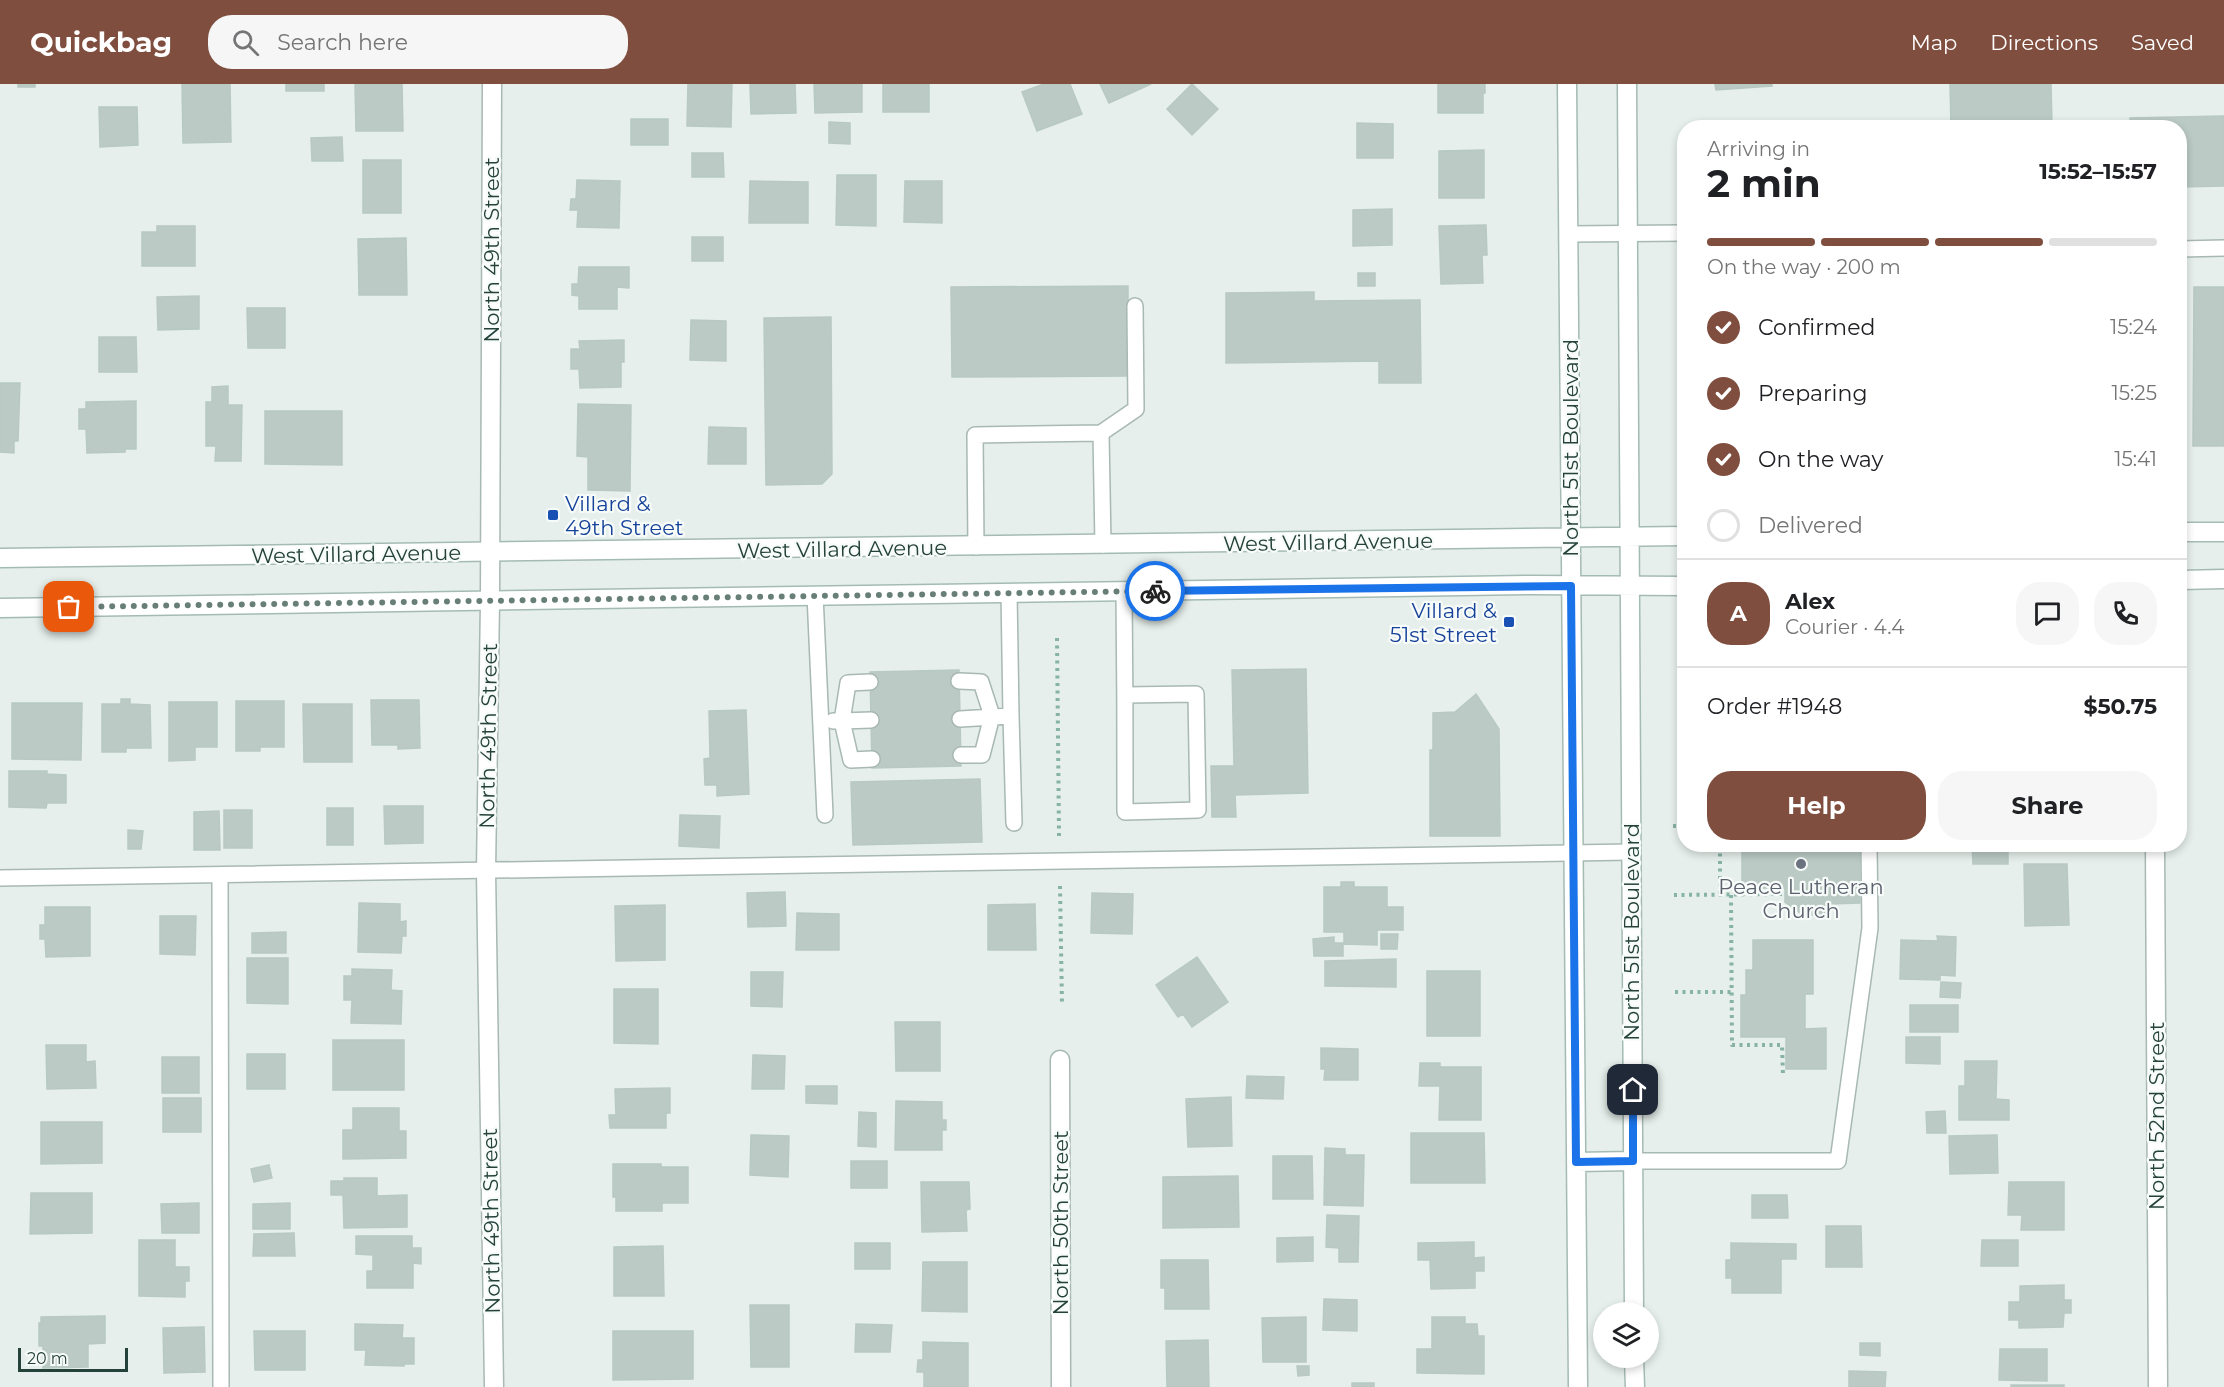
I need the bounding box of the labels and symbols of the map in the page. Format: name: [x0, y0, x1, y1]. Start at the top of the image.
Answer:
street label: North 49th Street: [479, 157, 504, 343]
street label: North 51st Boulevard: [1558, 339, 1583, 557]
place label: Villard & 49th Street: [565, 491, 683, 540]
marker: Villard & 49th Street: [546, 508, 560, 522]
street label: West Villard Avenue: [1223, 528, 1433, 556]
street label: West Villard Avenue: [737, 535, 947, 563]
street label: West Villard Avenue: [251, 540, 461, 568]
courier: [1125, 561, 1185, 621]
pin: [43, 581, 94, 632]
place label: Villard & 51st Street: [1390, 598, 1497, 647]
marker: Villard & 51st Street: [1502, 615, 1516, 629]
street label: North 49th Street: [474, 643, 502, 829]
street label: North 51st Boulevard: [1619, 823, 1644, 1041]
marker: Peace Lutheran Church: [1794, 857, 1808, 871]
place label: Peace Lutheran Church: [1718, 874, 1884, 923]
street label: North 52nd Street: [2144, 1022, 2169, 1210]
pin: [1607, 1064, 1658, 1115]
street label: North 49th Street: [477, 1128, 505, 1314]
street label: North 50th Street: [1048, 1131, 1073, 1315]
scale bar: [18, 1345, 128, 1372]

